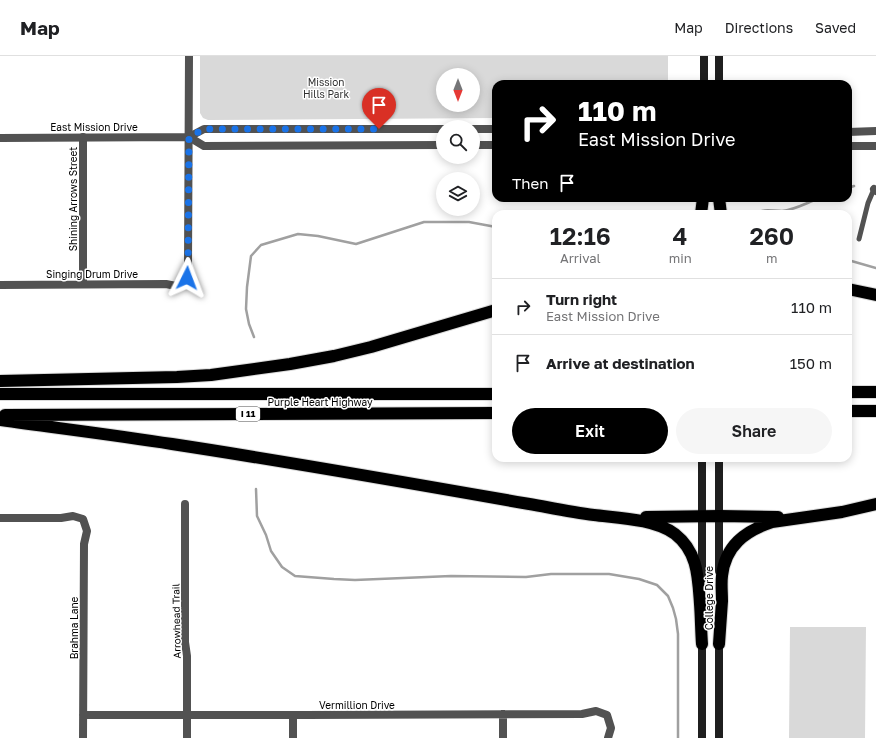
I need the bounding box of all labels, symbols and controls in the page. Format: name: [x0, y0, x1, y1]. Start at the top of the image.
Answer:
text: Map: [20, 16, 60, 39]
text: Map: [674, 19, 703, 36]
text: Directions: [725, 19, 793, 36]
text: Saved: [815, 19, 856, 36]
north arrow: [436, 68, 480, 112]
map controls: [436, 68, 480, 216]
park label: Mission Hills Park: [303, 76, 349, 100]
pin: [362, 88, 396, 129]
icon: arrive: [368, 94, 390, 116]
text: 110 m: [578, 94, 657, 127]
icon: right: [512, 96, 564, 148]
button: search: [436, 120, 480, 164]
street label: East Mission Drive: [50, 121, 138, 133]
text: East Mission Drive: [578, 128, 735, 150]
street label: Shining Arrows Street: [67, 147, 79, 251]
button: layers: [436, 172, 480, 216]
icon: arrive: [556, 172, 578, 194]
text: Then: [512, 174, 548, 192]
text: 12:16: [550, 221, 611, 250]
text: 4: [673, 221, 688, 250]
text: 260: [749, 221, 794, 250]
text: Arrival: [560, 250, 601, 266]
text: min: [669, 250, 692, 266]
text: m: [766, 250, 778, 266]
position arrow: [166, 257, 208, 299]
street label: Singing Drum Drive: [46, 268, 138, 280]
text: Turn right: [546, 290, 617, 308]
icon: right: [512, 296, 534, 318]
text: 110 m: [791, 298, 832, 316]
text: East Mission Drive: [546, 308, 660, 324]
icon: arrive: [512, 352, 534, 374]
text: Arrive at destination: [546, 354, 695, 372]
text: 150 m: [790, 354, 832, 372]
street label: Purple Heart Highway: [267, 396, 373, 408]
road number: I 11: [236, 407, 260, 421]
button: Exit: [512, 408, 668, 454]
button: Share: [676, 408, 832, 454]
street label: College Drive: [703, 566, 715, 630]
street label: Arrowhead Trail: [169, 583, 183, 659]
street label: Brahma Lane: [68, 596, 80, 659]
street label: Vermillion Drive: [319, 699, 395, 711]

